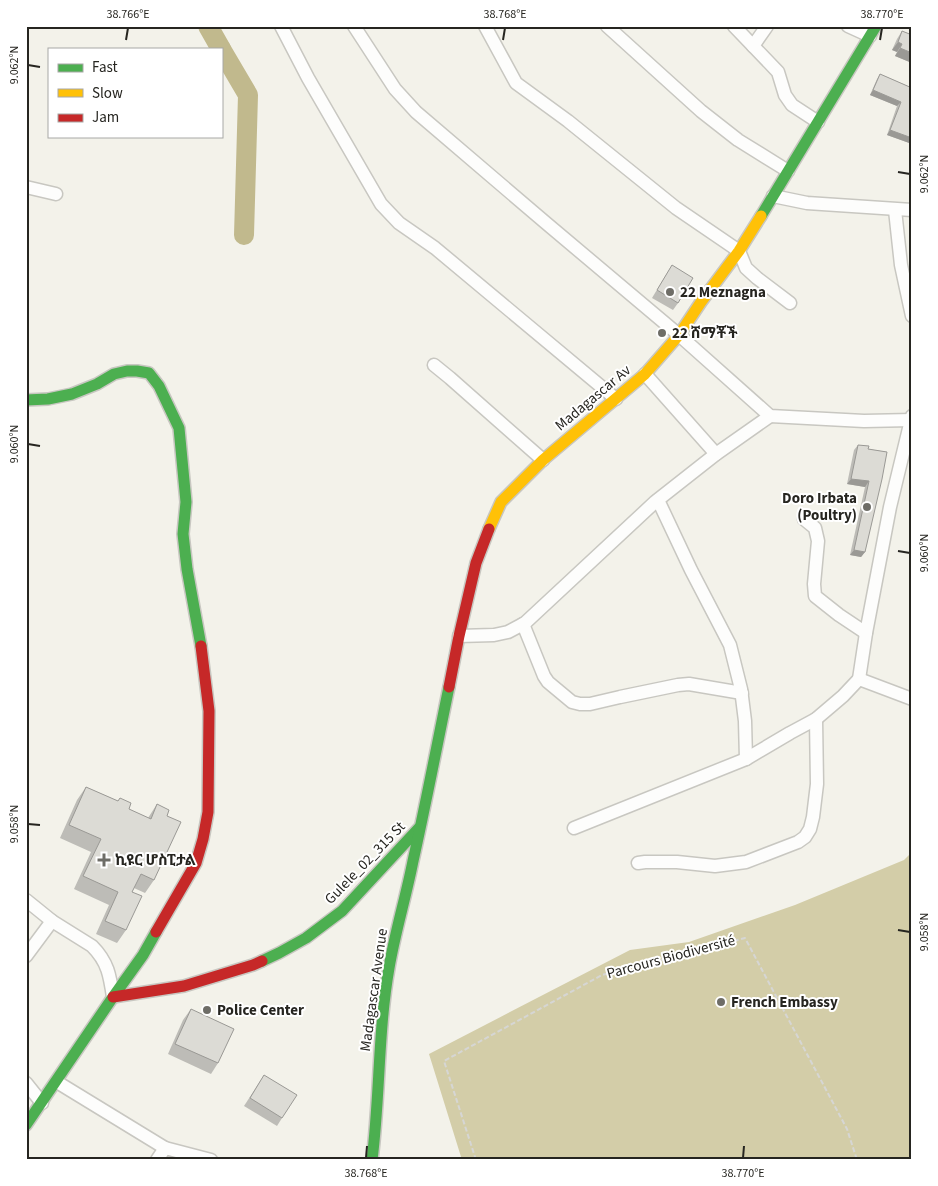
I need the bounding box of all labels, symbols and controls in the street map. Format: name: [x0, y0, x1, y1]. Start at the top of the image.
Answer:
text: 38.766°E: [106, 6, 150, 23]
text: 38.768°E: [483, 6, 527, 23]
text: 38.770°E: [860, 6, 904, 23]
text: 9.062°N: [6, 46, 23, 84]
legend: [48, 48, 222, 138]
text: Fast: [92, 57, 118, 78]
text: Slow: [92, 83, 123, 104]
text: Jam: [92, 107, 119, 128]
text: 9.062°N: [916, 155, 933, 193]
place label: 22 Meznagna: [680, 282, 766, 303]
marker: 22 Meznagna: [664, 286, 676, 298]
place label: 22 ሸማቾች: [672, 323, 738, 344]
marker: 22 ሸማቾች: [656, 327, 668, 339]
street label: Madagascar Av: [551, 360, 635, 436]
text: 9.060°N: [6, 425, 23, 463]
place label: Doro Irbata (Poultry): [782, 488, 857, 526]
marker: Doro Irbata (Poultry): [861, 501, 873, 513]
text: 9.060°N: [916, 534, 933, 572]
text: 9.058°N: [6, 805, 23, 843]
street label: Gulele_02_315 St: [320, 817, 410, 909]
place label: ኪዩር ሆስፒታል: [115, 850, 196, 871]
marker: ኪዩር ሆስፒታል: [97, 853, 111, 867]
text: 9.058°N: [916, 913, 933, 951]
street label: Madagascar Avenue: [355, 927, 393, 1053]
street label: Parcours Biodiversité: [604, 930, 738, 984]
place label: French Embassy: [731, 992, 838, 1013]
marker: French Embassy: [715, 996, 727, 1008]
place label: Police Center: [217, 1000, 304, 1021]
marker: Police Center: [201, 1004, 213, 1016]
text: 38.768°E: [344, 1165, 388, 1182]
text: 38.770°E: [721, 1165, 765, 1182]

